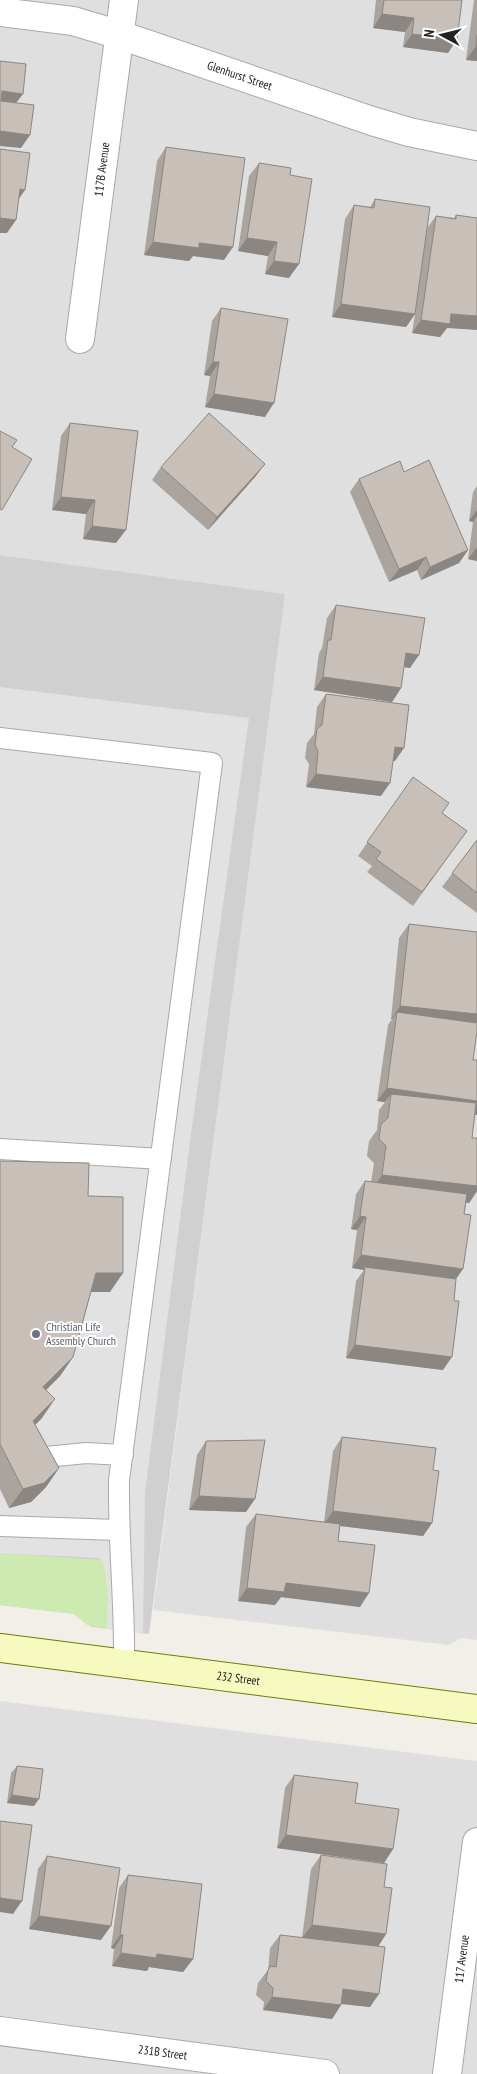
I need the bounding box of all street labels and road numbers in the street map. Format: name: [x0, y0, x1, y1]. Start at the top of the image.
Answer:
street label: Glenhurst Street: [205, 57, 275, 94]
street label: 117B Avenue: [91, 141, 112, 197]
street label: 232 Street: [216, 1668, 261, 1688]
street label: 117 Avenue: [451, 1934, 472, 1984]
street label: 231B Street: [137, 2041, 189, 2063]

